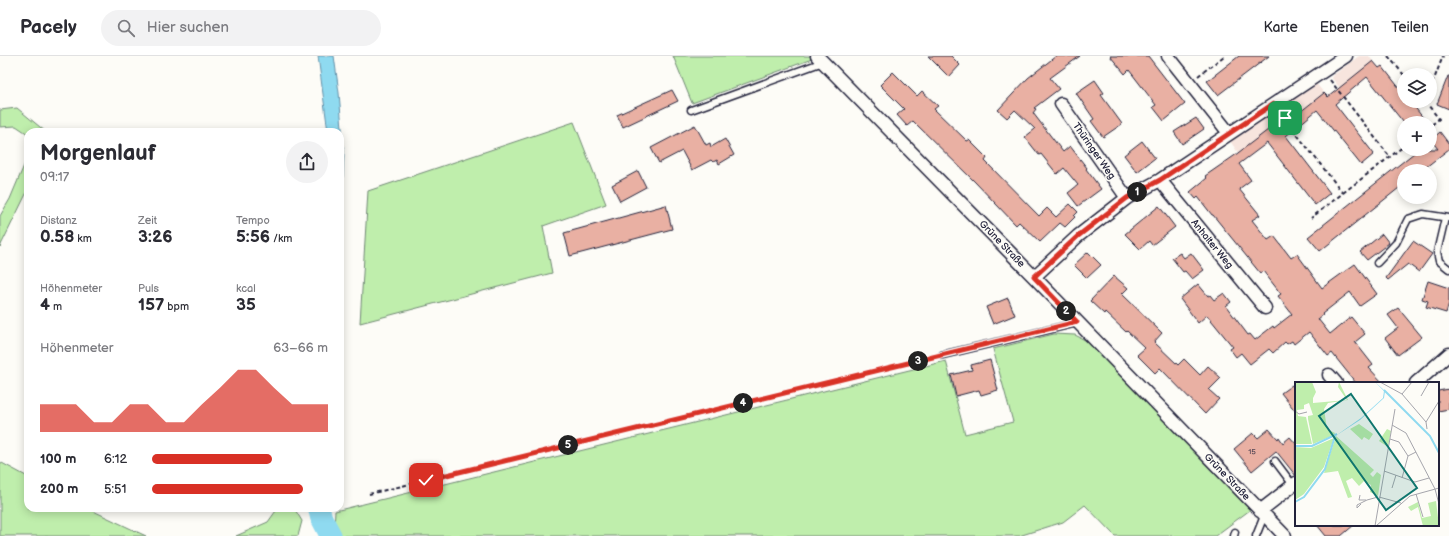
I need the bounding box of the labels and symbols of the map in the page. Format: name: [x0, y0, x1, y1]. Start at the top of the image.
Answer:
pin: [1268, 101, 1302, 135]
street label: Thüringer Weg: [1070, 120, 1118, 182]
pin: 1: [1127, 182, 1147, 202]
street label: Anhalter Weg: [1188, 217, 1236, 271]
street label: Grüne Straße: [977, 218, 1027, 270]
pin: 2: [1056, 301, 1076, 321]
pin: 3: [908, 351, 928, 371]
inset map: [1295, 382, 1439, 526]
pin: 4: [733, 393, 753, 413]
pin: 5: [558, 435, 578, 455]
house number: 15: [1248, 447, 1256, 456]
street label: Grüne Straße: [1202, 451, 1252, 503]
pin: [409, 463, 443, 497]

